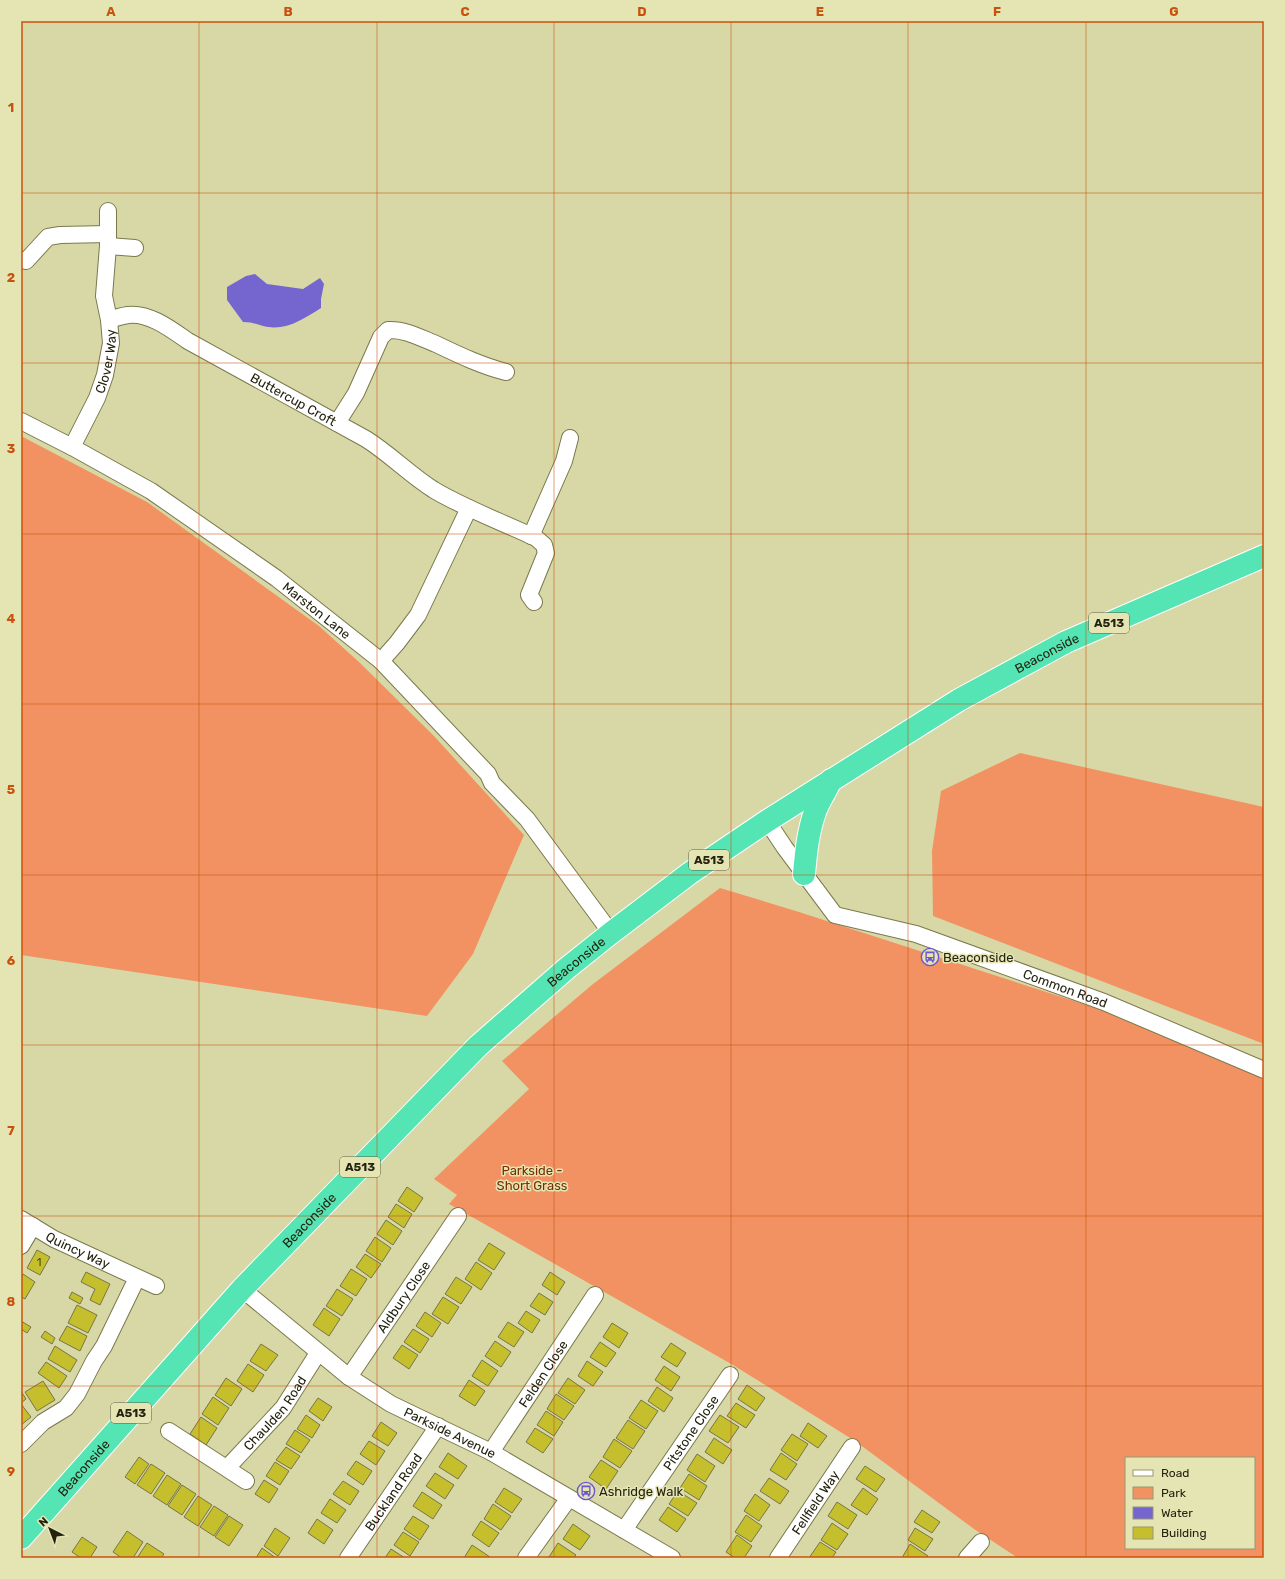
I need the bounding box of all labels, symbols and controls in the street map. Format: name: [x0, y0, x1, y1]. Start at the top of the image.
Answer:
text: A: [106, 4, 116, 19]
text: B: [283, 4, 293, 19]
text: C: [460, 4, 470, 19]
text: D: [637, 4, 647, 19]
text: E: [816, 4, 824, 19]
text: F: [993, 4, 1001, 19]
text: G: [1169, 4, 1179, 19]
text: 1: [8, 100, 14, 115]
text: 2: [7, 270, 15, 285]
street label: Clover Way: [92, 329, 119, 395]
street label: Buttercup Croft: [248, 369, 339, 429]
text: 3: [7, 441, 16, 456]
street label: Marston Lane: [280, 579, 354, 642]
text: 4: [7, 611, 16, 626]
road number: A513: [1089, 613, 1129, 633]
street label: Beaconside: [1012, 630, 1081, 676]
text: 5: [7, 782, 15, 797]
road number: A513: [689, 850, 729, 870]
street label: Beaconside: [544, 933, 608, 990]
bus stop icon: Beaconside: [920, 947, 940, 967]
place label: Beaconside: [943, 950, 1013, 965]
text: 6: [7, 953, 16, 968]
street label: Common Road: [1021, 966, 1110, 1010]
text: 7: [7, 1123, 15, 1138]
road number: A513: [340, 1157, 380, 1177]
park label: Parkside - Short Grass: [497, 1163, 568, 1193]
street label: Beaconside: [279, 1190, 339, 1251]
street label: Quincy Way: [43, 1228, 112, 1271]
house number: 1: [37, 1256, 41, 1269]
street label: Aldbury Close: [374, 1258, 433, 1335]
text: 8: [7, 1294, 16, 1309]
street label: Felden Close: [515, 1337, 570, 1410]
street label: Chaulden Road: [240, 1373, 309, 1453]
street label: Pitstone Close: [660, 1392, 721, 1473]
road number: A513: [111, 1403, 151, 1423]
street label: Parkside Avenue: [402, 1404, 499, 1461]
street label: Beaconside: [54, 1436, 112, 1499]
street label: Buckland Road: [361, 1450, 425, 1533]
legend: [1125, 1457, 1255, 1549]
text: 9: [7, 1464, 15, 1479]
text: Road: [1161, 1466, 1189, 1480]
street label: Fellfield Way: [788, 1467, 842, 1537]
bus stop icon: Ashridge Walk: [576, 1481, 596, 1501]
place label: Ashridge Walk: [599, 1484, 684, 1500]
text: Park: [1161, 1486, 1187, 1500]
text: Water: [1161, 1506, 1193, 1520]
north arrow: [30, 1509, 70, 1549]
text: N: [36, 1514, 51, 1529]
text: Building: [1161, 1526, 1207, 1540]

